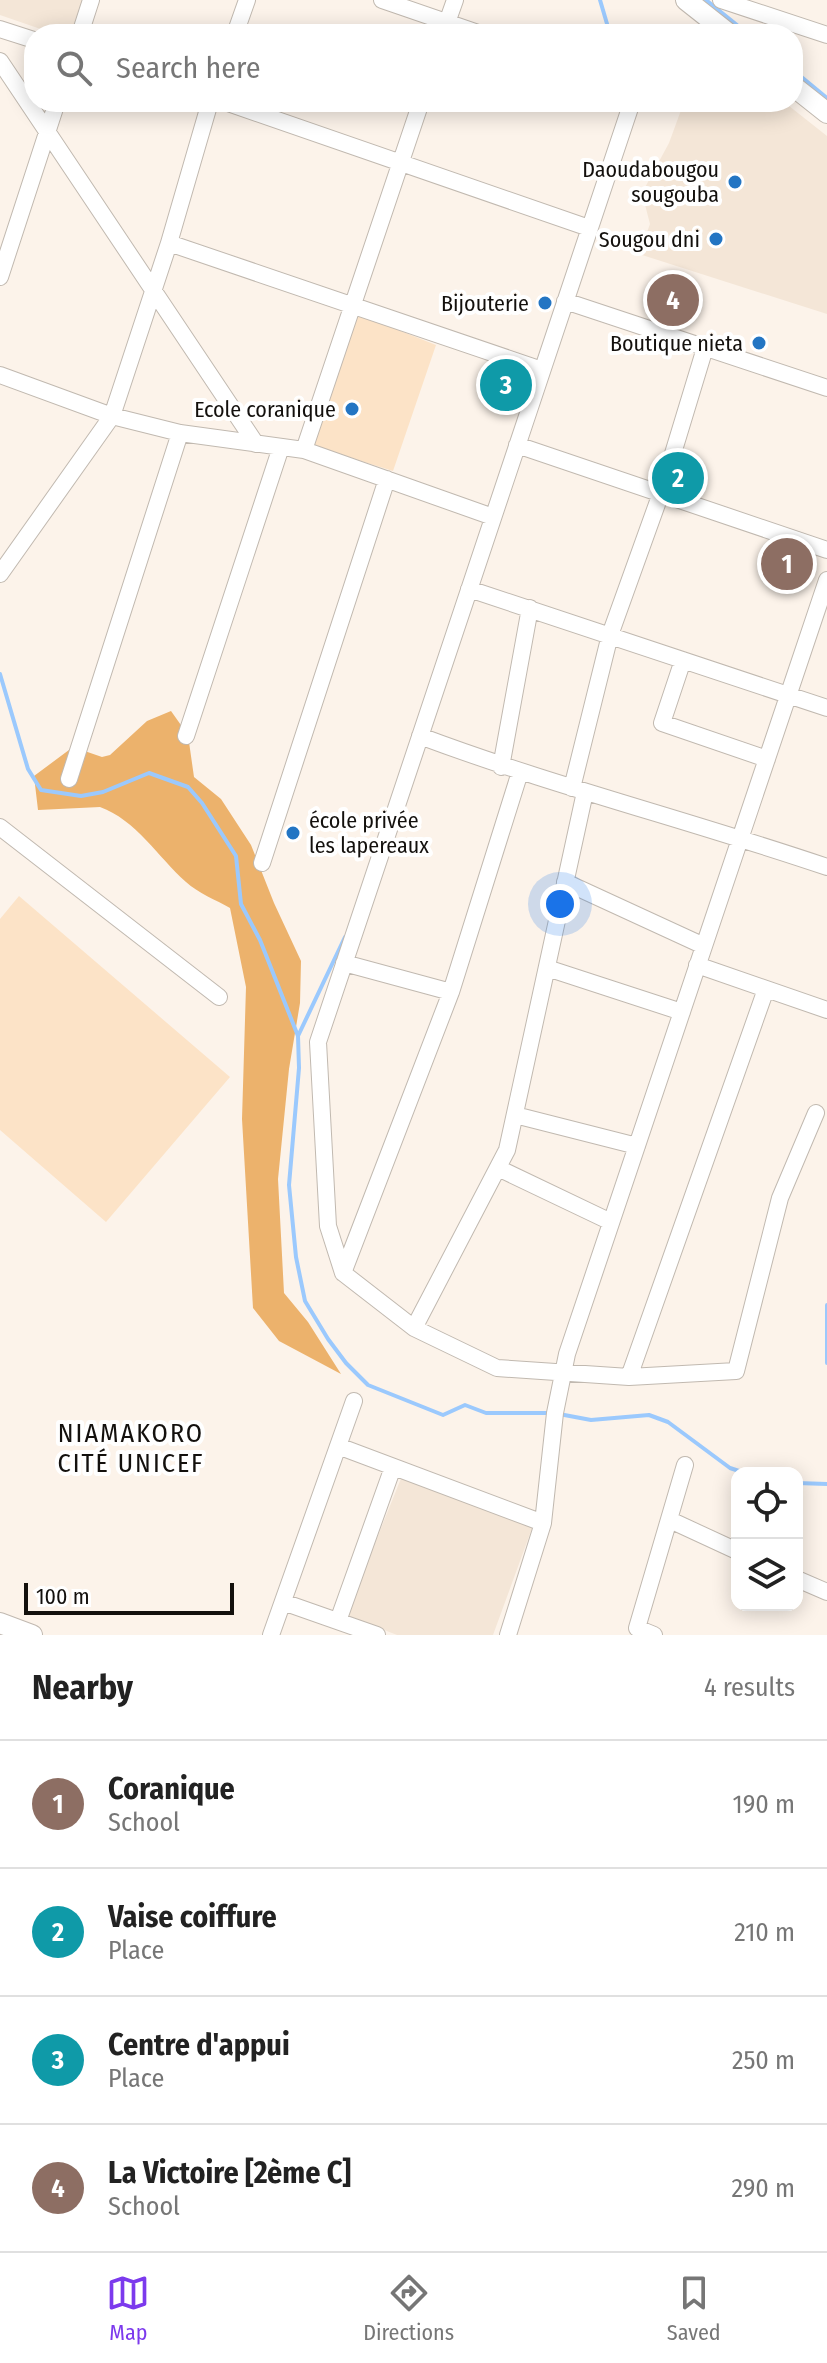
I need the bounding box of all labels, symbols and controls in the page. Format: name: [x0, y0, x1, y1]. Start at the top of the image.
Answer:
search box: [24, 24, 803, 112]
icon: search: [52, 46, 96, 90]
text: Search here: [116, 50, 261, 86]
place label: Daoudabougou sougouba: [582, 156, 719, 208]
marker: Daoudabougou sougouba: [726, 173, 744, 191]
place label: Sougou dni: [599, 226, 700, 253]
marker: Sougou dni: [707, 230, 725, 248]
pin: 4: [647, 270, 699, 330]
place label: Bijouterie: [441, 290, 529, 317]
marker: Bijouterie: [536, 294, 554, 312]
place label: Boutique nieta: [610, 330, 743, 357]
marker: Boutique nieta: [750, 334, 768, 352]
pin: 3: [480, 355, 532, 415]
place label: Ecole coranique: [194, 396, 336, 423]
marker: Ecole coranique: [343, 400, 361, 418]
pin: 2: [652, 448, 704, 508]
pin: 1: [761, 534, 813, 594]
place label: école privée les lapereaux: [309, 807, 429, 859]
marker: école privée les lapereaux: [284, 824, 302, 842]
your location: [540, 884, 580, 924]
district label: NIAMAKORO CITÉ UNICEF: [57, 1418, 205, 1479]
map controls: [731, 1467, 803, 1611]
button: locate: [731, 1467, 803, 1539]
button: layers: [731, 1539, 803, 1611]
scale bar: [24, 1579, 234, 1615]
text: 100 m: [36, 1583, 90, 1610]
text: Nearby: [32, 1667, 133, 1708]
text: 4 results: [704, 1672, 795, 1703]
text: Coranique: [108, 1771, 235, 1807]
text: 1: [53, 1789, 64, 1820]
text: 190 m: [733, 1789, 795, 1820]
text: School: [108, 1807, 180, 1838]
text: Vaise coiffure: [108, 1899, 277, 1935]
text: 2: [52, 1917, 64, 1948]
text: 210 m: [734, 1917, 795, 1948]
text: Place: [108, 1935, 164, 1966]
text: Centre d'appui: [108, 2027, 290, 2063]
text: 3: [52, 2045, 64, 2076]
text: 250 m: [732, 2045, 795, 2076]
text: Place: [108, 2063, 164, 2094]
text: La Victoire [2ème C]: [108, 2155, 351, 2191]
text: 4: [51, 2173, 65, 2204]
text: 290 m: [731, 2173, 795, 2204]
text: School: [108, 2191, 180, 2222]
tab: Map: [106, 2271, 150, 2346]
tab: Directions: [363, 2271, 454, 2346]
tab: Saved: [667, 2271, 721, 2346]

